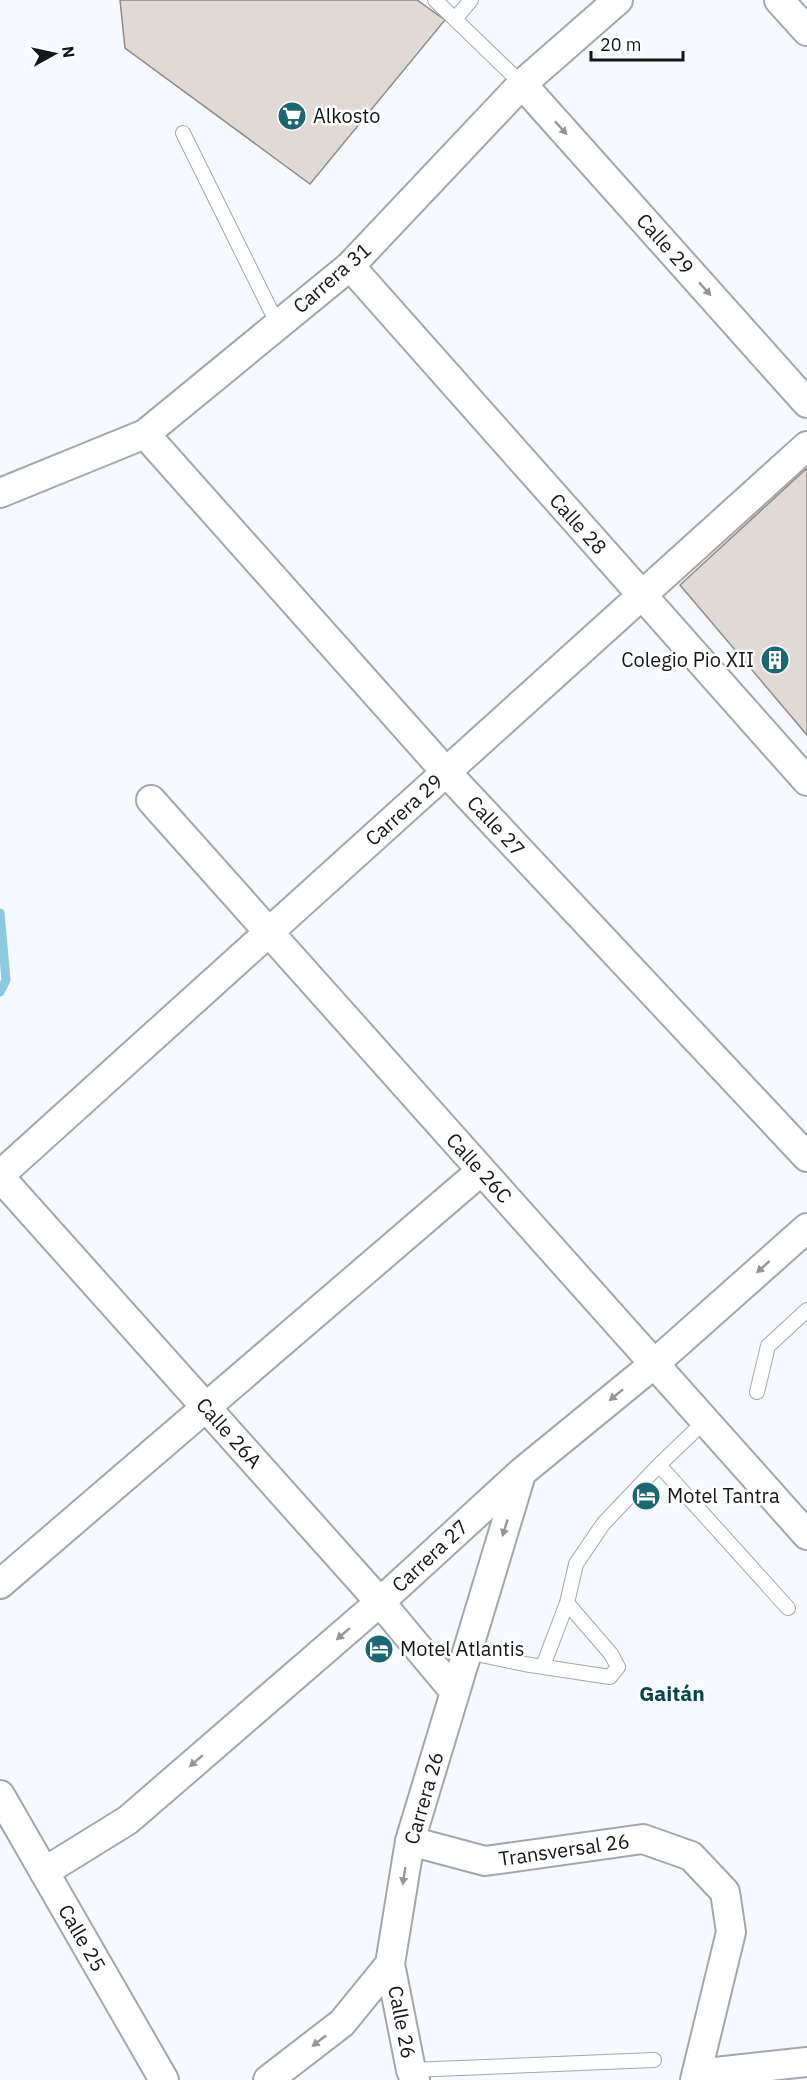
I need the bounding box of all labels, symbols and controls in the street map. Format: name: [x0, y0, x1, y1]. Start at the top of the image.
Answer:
north arrow: [24, 24, 84, 84]
scale bar: [591, 24, 682, 62]
text: 20 m: [600, 33, 642, 56]
text: N: [58, 45, 80, 59]
supermarket icon: Alkosto: [276, 100, 308, 132]
place label: Alkosto: [313, 102, 380, 129]
one-way arrow: [554, 120, 567, 135]
street label: Calle 29: [631, 207, 700, 280]
street label: Carrera 31: [287, 236, 377, 319]
one-way arrow: [698, 281, 711, 296]
street label: Calle 28: [544, 487, 613, 560]
building icon: Colegio Pio XII: [759, 644, 791, 676]
place label: Colegio Pio XII: [621, 646, 754, 673]
street label: Carrera 29: [359, 768, 448, 852]
street label: Calle 27: [461, 790, 531, 862]
street label: Calle 26C: [441, 1127, 518, 1209]
one-way arrow: [756, 1260, 771, 1274]
one-way arrow: [609, 1388, 624, 1401]
street label: Calle 26A: [190, 1392, 268, 1474]
hotel icon: Motel Tantra: [630, 1480, 662, 1512]
place label: Motel Tantra: [667, 1482, 780, 1509]
street label: Carrera 27: [386, 1513, 474, 1598]
one-way arrow: [500, 1519, 509, 1537]
one-way arrow: [336, 1627, 351, 1640]
hotel icon: Motel Atlantis: [363, 1633, 395, 1665]
place label: Motel Atlantis: [400, 1635, 525, 1662]
district label: Gaitán: [639, 1679, 705, 1707]
street label: Carrera 26: [397, 1748, 450, 1847]
one-way arrow: [188, 1755, 204, 1768]
street label: Transversal 26: [497, 1827, 631, 1872]
one-way arrow: [400, 1867, 409, 1886]
street label: Calle 25: [52, 1899, 113, 1976]
street label: Calle 26: [382, 1983, 423, 2061]
one-way arrow: [311, 2035, 327, 2048]

